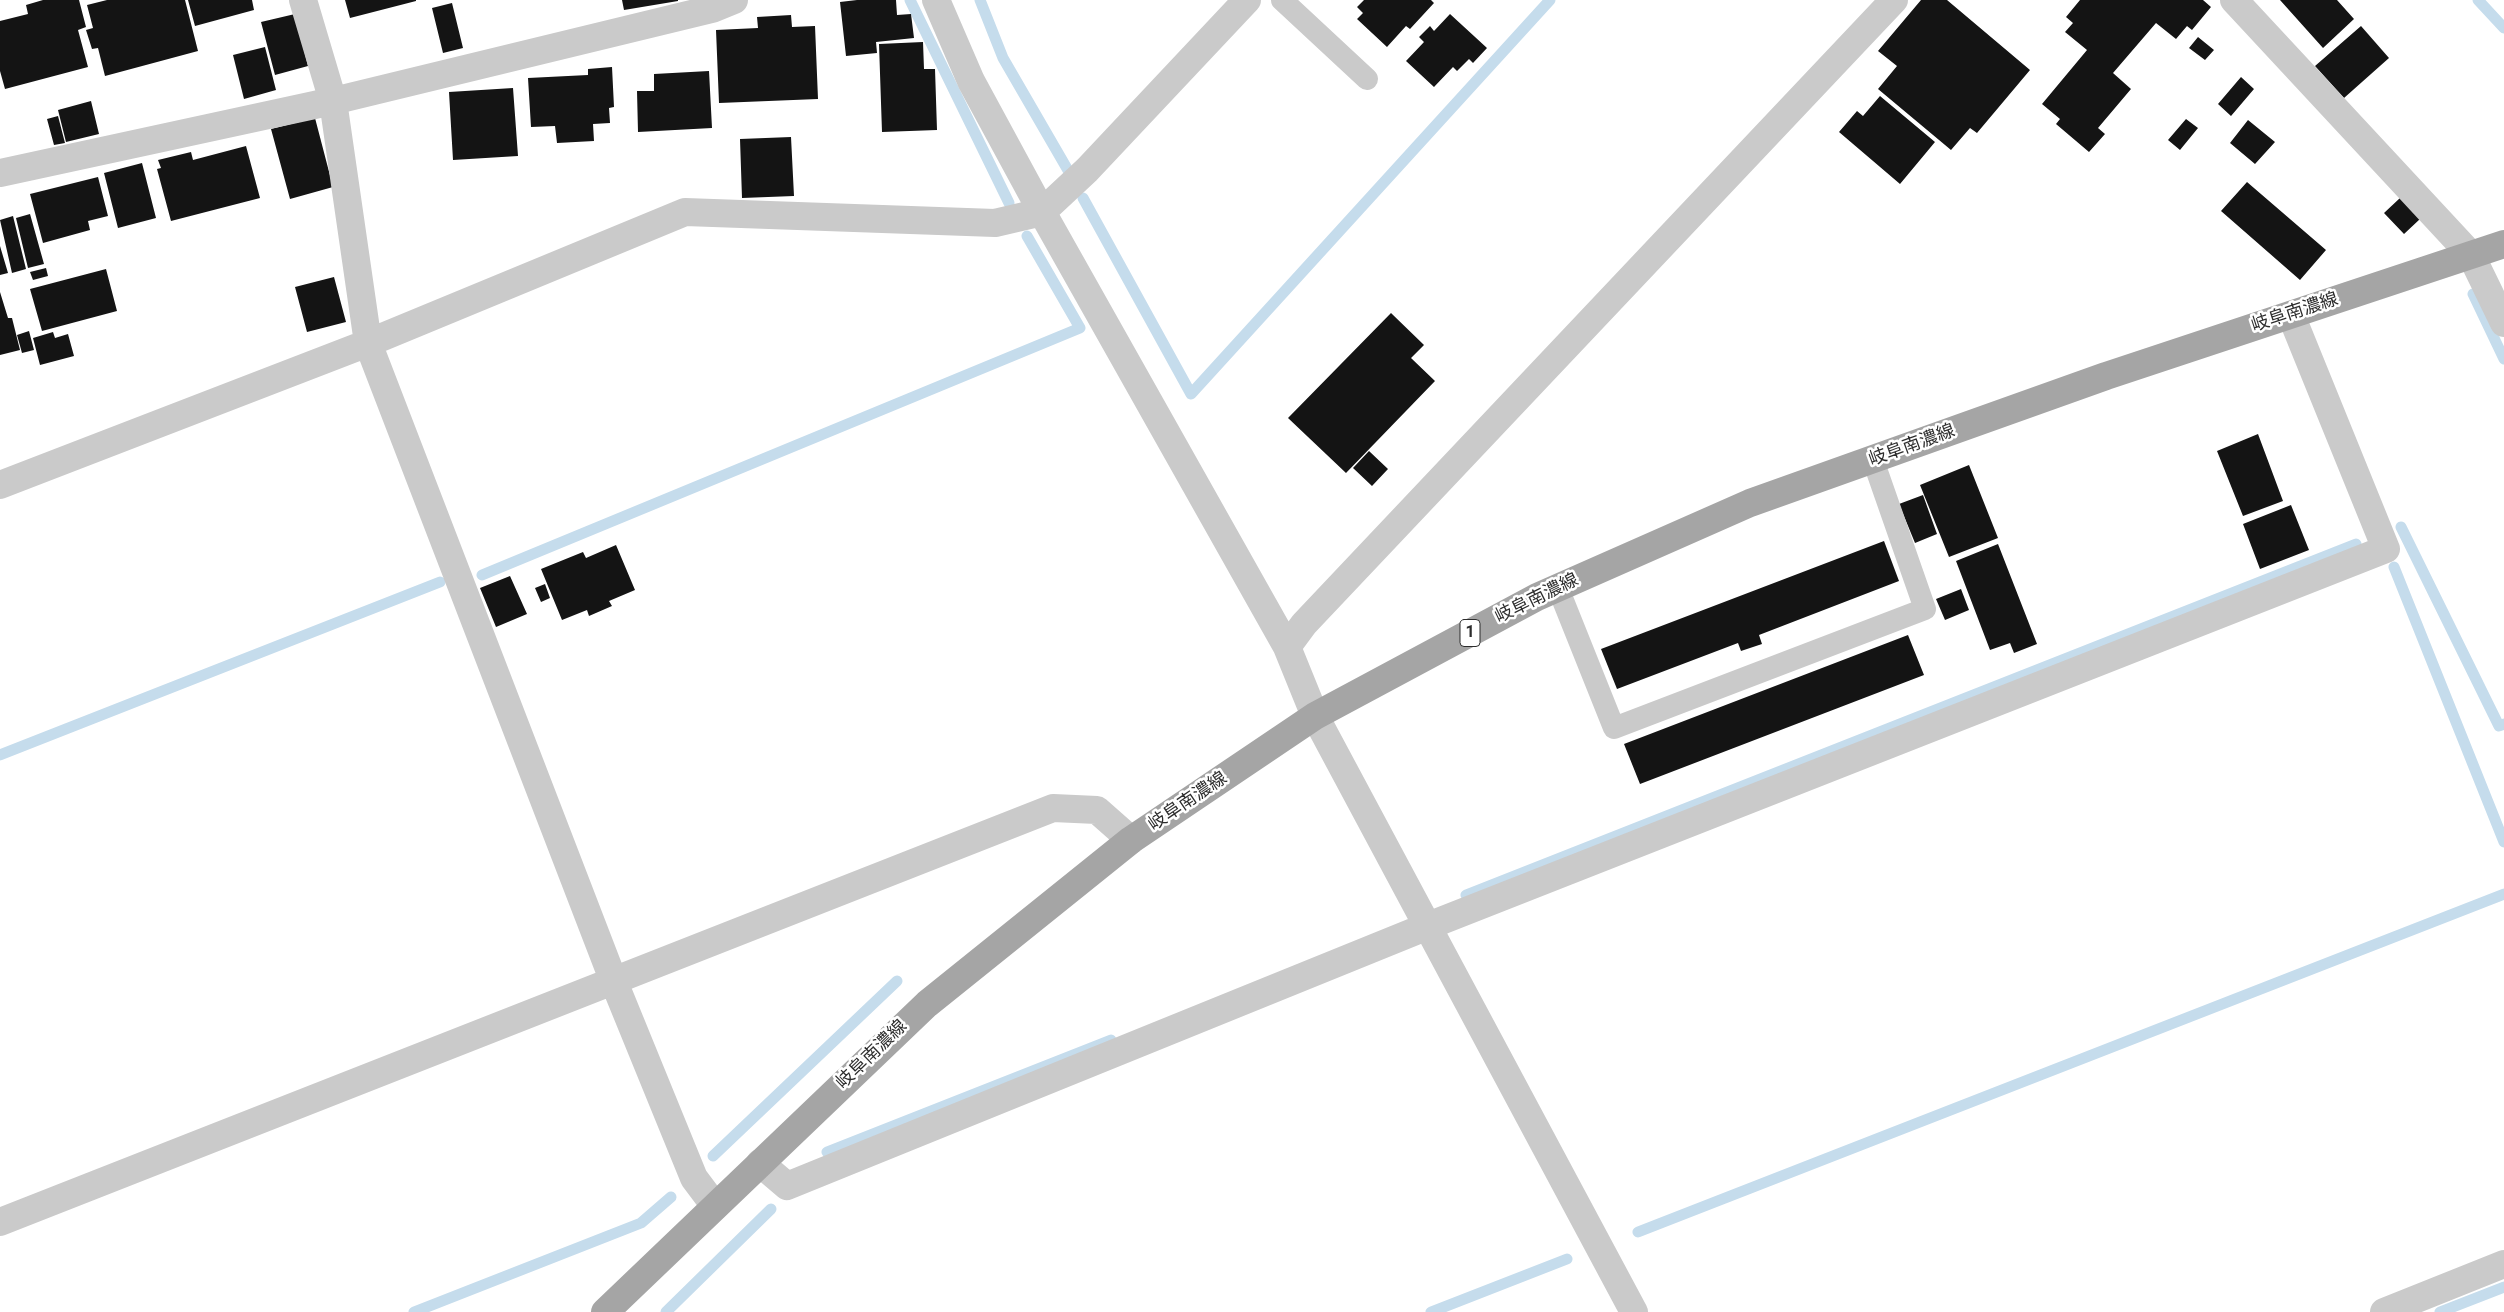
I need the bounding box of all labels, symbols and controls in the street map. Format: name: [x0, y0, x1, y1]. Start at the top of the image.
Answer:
street label: 岐阜南濃線: [2249, 289, 2341, 337]
street label: 岐阜南濃線: [1866, 420, 1958, 472]
street label: 岐阜南濃線: [1492, 570, 1582, 628]
road number: 1: [1460, 620, 1480, 646]
street label: 岐阜南濃線: [1145, 768, 1231, 836]
street label: 岐阜南濃線: [832, 1016, 912, 1094]

